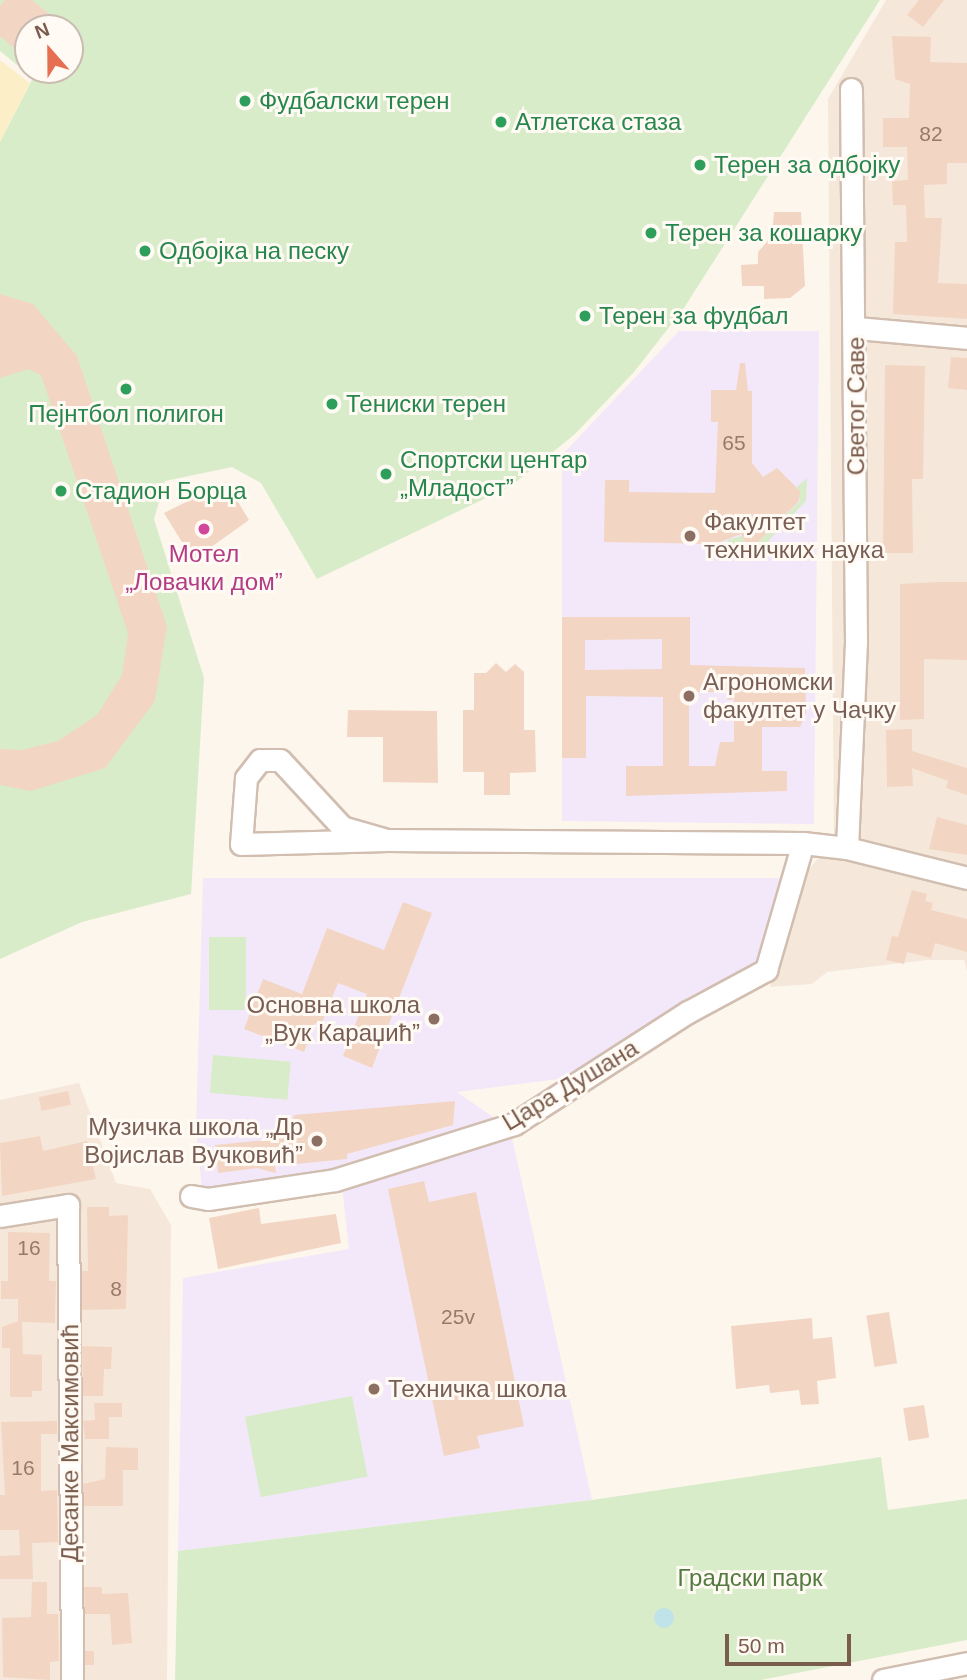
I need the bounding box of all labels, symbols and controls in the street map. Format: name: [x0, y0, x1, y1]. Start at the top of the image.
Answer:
north arrow: [14, 14, 84, 84]
text: N: [32, 19, 52, 43]
place label: Фудбалски терен: [259, 87, 450, 115]
marker: Фудбалски терен: [237, 93, 253, 109]
place label: Атлетска стаза: [515, 108, 681, 136]
marker: Атлетска стаза: [493, 114, 509, 130]
house number: 82: [919, 121, 943, 147]
place label: Терен за одбојку: [714, 151, 900, 179]
marker: Терен за одбојку: [692, 157, 708, 173]
place label: Терен за кошарку: [665, 219, 862, 247]
marker: Терен за кошарку: [643, 225, 659, 241]
place label: Одбојка на песку: [159, 237, 349, 265]
marker: Одбојка на песку: [137, 243, 153, 259]
place label: Терен за фудбал: [599, 302, 789, 330]
marker: Терен за фудбал: [577, 308, 593, 324]
street label: Светог Саве: [842, 337, 870, 475]
marker: Пејнтбол полигон: [118, 381, 134, 397]
place label: Тениски терен: [346, 390, 506, 418]
marker: Тениски терен: [324, 396, 340, 412]
place label: Пејнтбол полигон: [28, 400, 224, 428]
house number: 65: [722, 430, 746, 456]
place label: Спортски центар „Младост”: [400, 446, 587, 502]
marker: Спортски центар „Младост”: [378, 466, 394, 482]
place label: Стадион Борца: [75, 477, 247, 505]
marker: Стадион Борца: [53, 483, 69, 499]
place label: Факултет техничких наука: [704, 508, 884, 564]
marker: Мотел „Ловачки дом”: [196, 521, 212, 537]
marker: Факултет техничких наука: [682, 528, 698, 544]
place label: Мотел „Ловачки дом”: [125, 540, 283, 596]
place label: Агрономски факултет у Чачку: [703, 668, 896, 724]
marker: Агрономски факултет у Чачку: [681, 688, 697, 704]
place label: Основна школа „Вук Караџић”: [247, 991, 420, 1047]
marker: Основна школа „Вук Караџић”: [426, 1011, 442, 1027]
street label: Цара Душана: [497, 1033, 643, 1137]
place label: Музичка школа „Др Војислав Вучковић”: [84, 1113, 303, 1169]
marker: Музичка школа „Др Војислав Вучковић”: [309, 1133, 325, 1149]
house number: 16: [17, 1235, 41, 1261]
house number: 8: [110, 1276, 122, 1302]
house number: 25v: [441, 1304, 475, 1330]
street label: Десанке Максимовић: [56, 1324, 84, 1562]
place label: Техничка школа: [388, 1375, 567, 1403]
marker: Техничка школа: [366, 1381, 382, 1397]
house number: 16: [11, 1455, 35, 1481]
park label: Градски парк: [677, 1564, 823, 1592]
scale bar: [729, 1620, 855, 1664]
text: 50 m: [738, 1634, 785, 1657]

